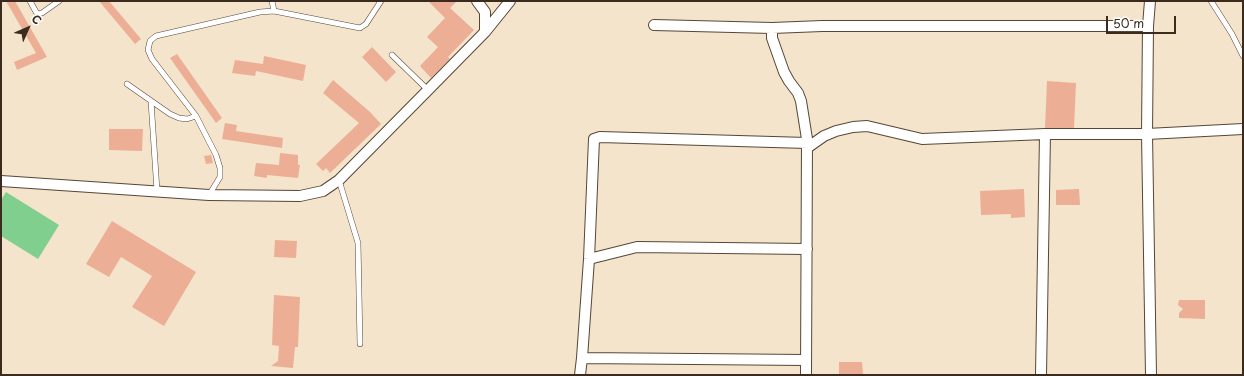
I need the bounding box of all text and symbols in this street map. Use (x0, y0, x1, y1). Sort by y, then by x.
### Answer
north arrow (8, 8, 48, 48)
scale bar (1108, 8, 1178, 34)
text: С (28, 10, 46, 28)
text: 50 m (1113, 14, 1144, 32)

